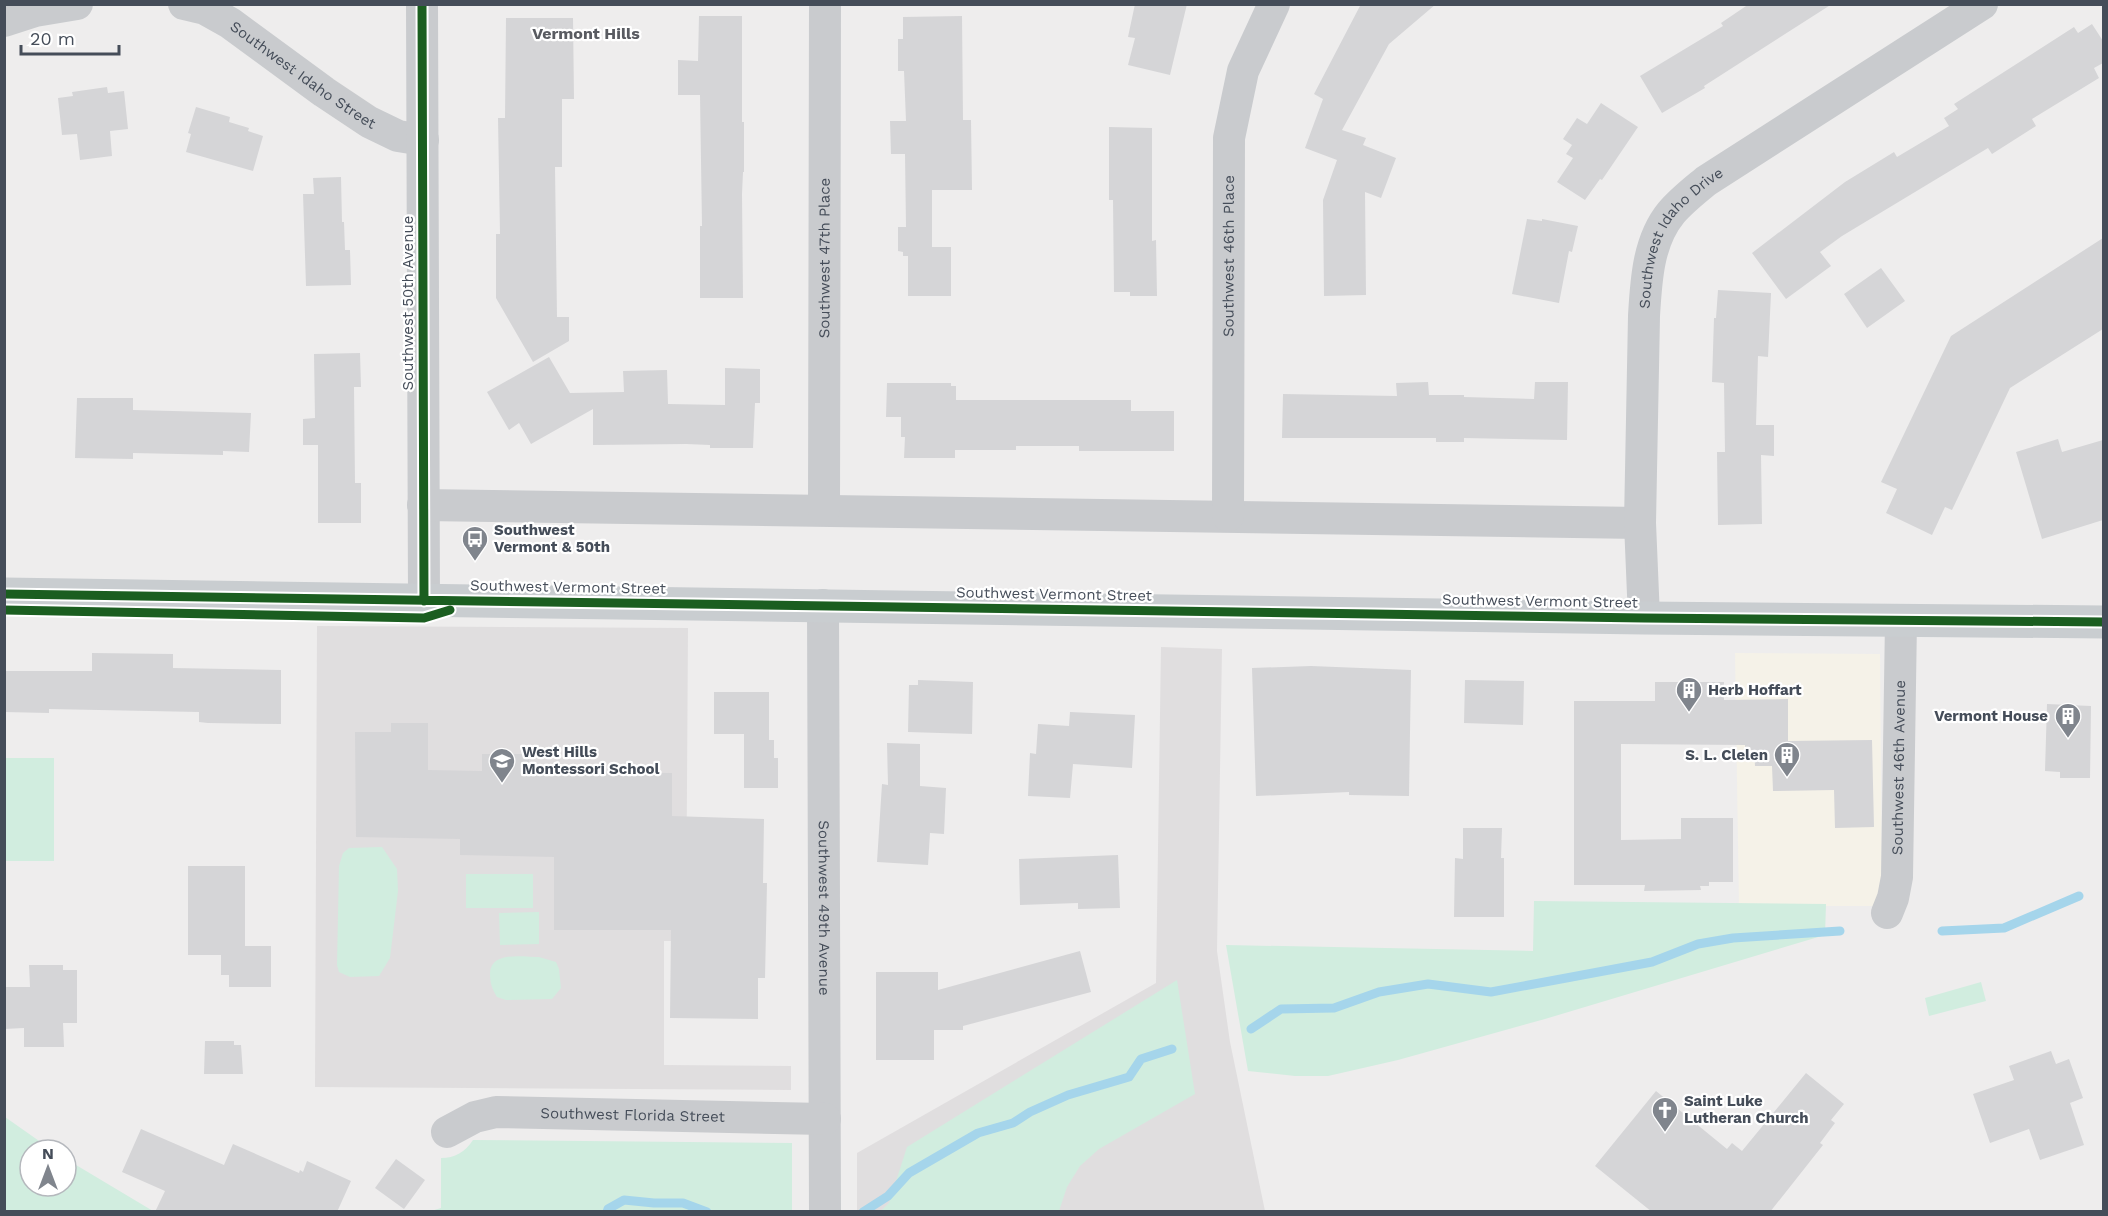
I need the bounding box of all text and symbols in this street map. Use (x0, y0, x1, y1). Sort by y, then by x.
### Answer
street label: Southwest Idaho Street (227, 17, 379, 133)
scale bar (21, 18, 118, 56)
district label: Vermont Hills (532, 24, 640, 43)
text: 20 m (30, 28, 75, 49)
street label: Southwest Idaho Drive (1635, 163, 1726, 309)
street label: Southwest 46th Place (1219, 175, 1238, 337)
street label: Southwest 47th Place (815, 178, 834, 338)
street label: Southwest 50th Avenue (399, 216, 417, 390)
place label: Southwest Vermont & 50th (494, 521, 610, 556)
bus stop icon: Southwest Vermont & 50th (460, 524, 490, 562)
street label: Southwest Vermont Street (470, 576, 667, 598)
street label: Southwest Vermont Street (956, 583, 1153, 605)
street label: Southwest Vermont Street (1442, 590, 1639, 612)
building icon: Herb Hoffart (1674, 675, 1704, 713)
street label: Southwest 46th Avenue (1888, 680, 1909, 855)
place label: Herb Hoffart (1708, 681, 1802, 699)
building icon: Vermont House (2053, 701, 2083, 739)
place label: Vermont House (1934, 707, 2048, 725)
building icon: S. L. Clelen (1772, 740, 1802, 778)
place label: West Hills Montessori School (522, 743, 660, 778)
school or university icon: West Hills Montessori School (487, 746, 517, 784)
place label: S. L. Clelen (1685, 746, 1768, 764)
street label: Southwest 49th Avenue (815, 820, 833, 996)
place label: Saint Luke Lutheran Church (1684, 1092, 1809, 1127)
church icon: Saint Luke Lutheran Church (1650, 1095, 1680, 1133)
street label: Southwest Florida Street (540, 1104, 726, 1126)
north arrow (18, 1138, 78, 1198)
text: N (42, 1144, 54, 1163)

